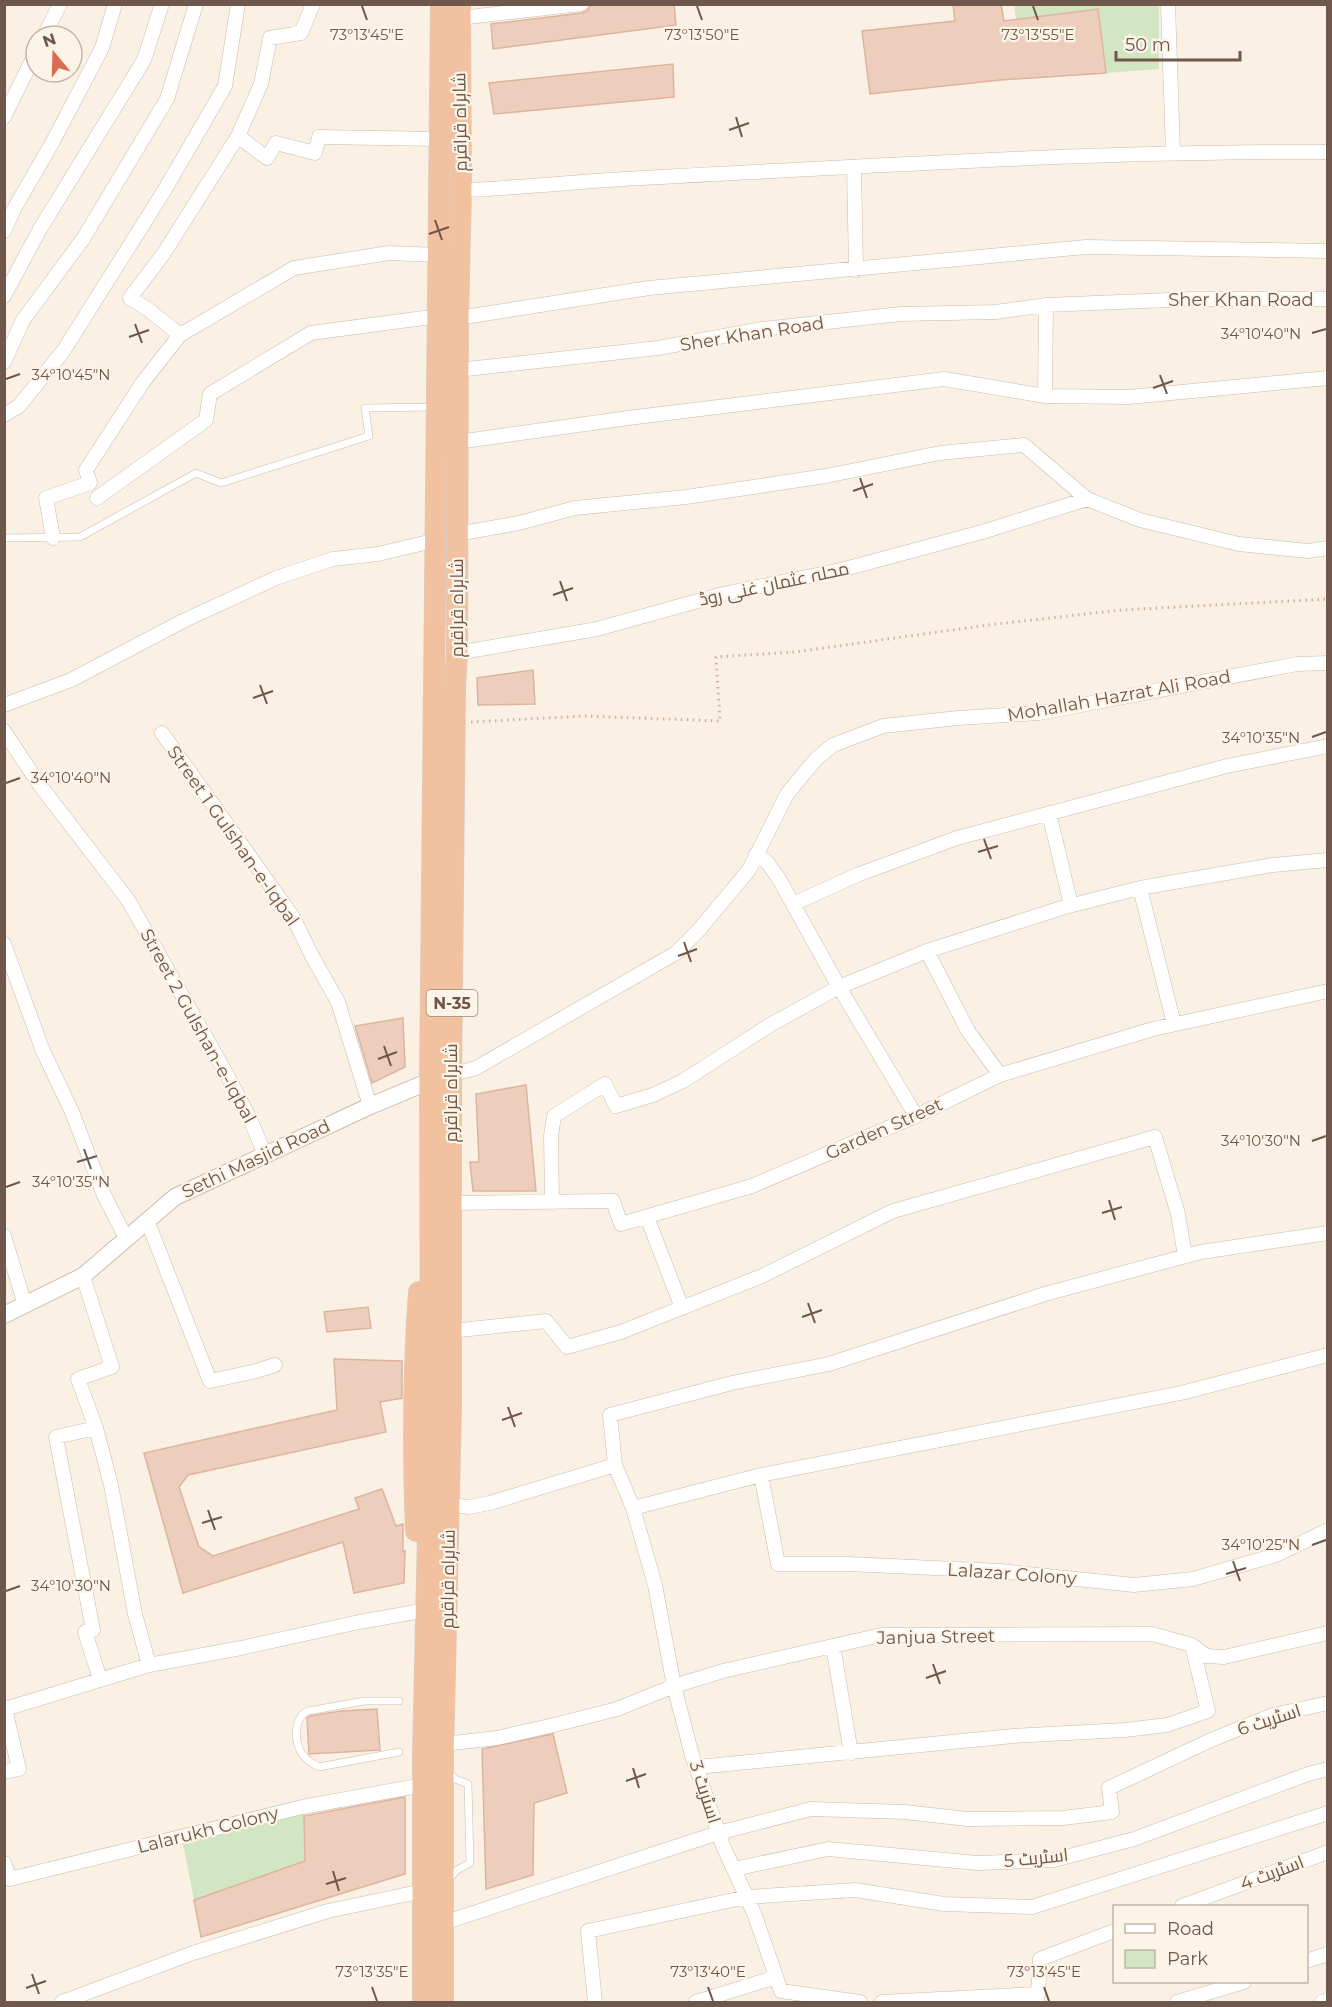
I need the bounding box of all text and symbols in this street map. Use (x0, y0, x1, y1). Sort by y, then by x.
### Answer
north arrow (24, 24, 84, 84)
scale bar (1116, 24, 1240, 62)
text: 73°13'45"E (330, 25, 404, 44)
text: 73°13'50"E (665, 25, 739, 44)
text: 73°13'55"E (1001, 25, 1075, 44)
text: N (40, 29, 58, 51)
text: 50 m (1125, 34, 1171, 56)
street label: شاہراہ قراقرم (448, 72, 473, 172)
street label: Sher Khan Road (1168, 289, 1314, 311)
street label: Sher Khan Road (678, 312, 826, 356)
text: 34°10'40"N (1221, 324, 1301, 343)
text: 34°10'45"N (32, 365, 110, 384)
street label: محلہ عثمان غنی روڈ (697, 557, 851, 611)
street label: شاہراہ قراقرم (446, 558, 469, 658)
street label: Mohallah Hazrat Ali Road (1006, 666, 1232, 726)
text: 34°10'35"N (1222, 728, 1300, 747)
street label: Street 1 Gulshan-e-Iqbal (162, 742, 304, 930)
text: 34°10'40"N (31, 768, 111, 787)
street label: Street 2 Gulshan-e-Iqbal (135, 925, 261, 1127)
road number: N-35 (426, 990, 478, 1016)
street label: شاہراہ قراقرم (440, 1043, 463, 1143)
street label: Garden Street (822, 1093, 946, 1165)
street label: Sethi Masjid Road (178, 1115, 334, 1203)
text: 34°10'30"N (1221, 1131, 1301, 1150)
text: 34°10'35"N (32, 1172, 110, 1191)
street label: شاہراہ قراقرم (436, 1529, 461, 1629)
text: 34°10'25"N (1222, 1535, 1300, 1554)
street label: Lalazar Colony (947, 1559, 1078, 1590)
text: 34°10'30"N (31, 1576, 111, 1595)
street label: Janjua Street (876, 1625, 995, 1649)
street label: اسٹریٹ 6 (1234, 1699, 1304, 1741)
street label: اسٹریٹ 3 (685, 1758, 725, 1826)
street label: Lalarukh Colony (135, 1802, 281, 1858)
street label: اسٹریٹ 5 (1003, 1844, 1069, 1872)
street label: اسٹریٹ 4 (1237, 1851, 1307, 1895)
legend (1113, 1905, 1308, 1983)
text: Road (1167, 1918, 1214, 1940)
text: Park (1167, 1948, 1208, 1970)
text: 73°13'35"E (335, 1962, 409, 1981)
text: 73°13'40"E (670, 1962, 746, 1981)
text: 73°13'45"E (1007, 1962, 1081, 1981)

